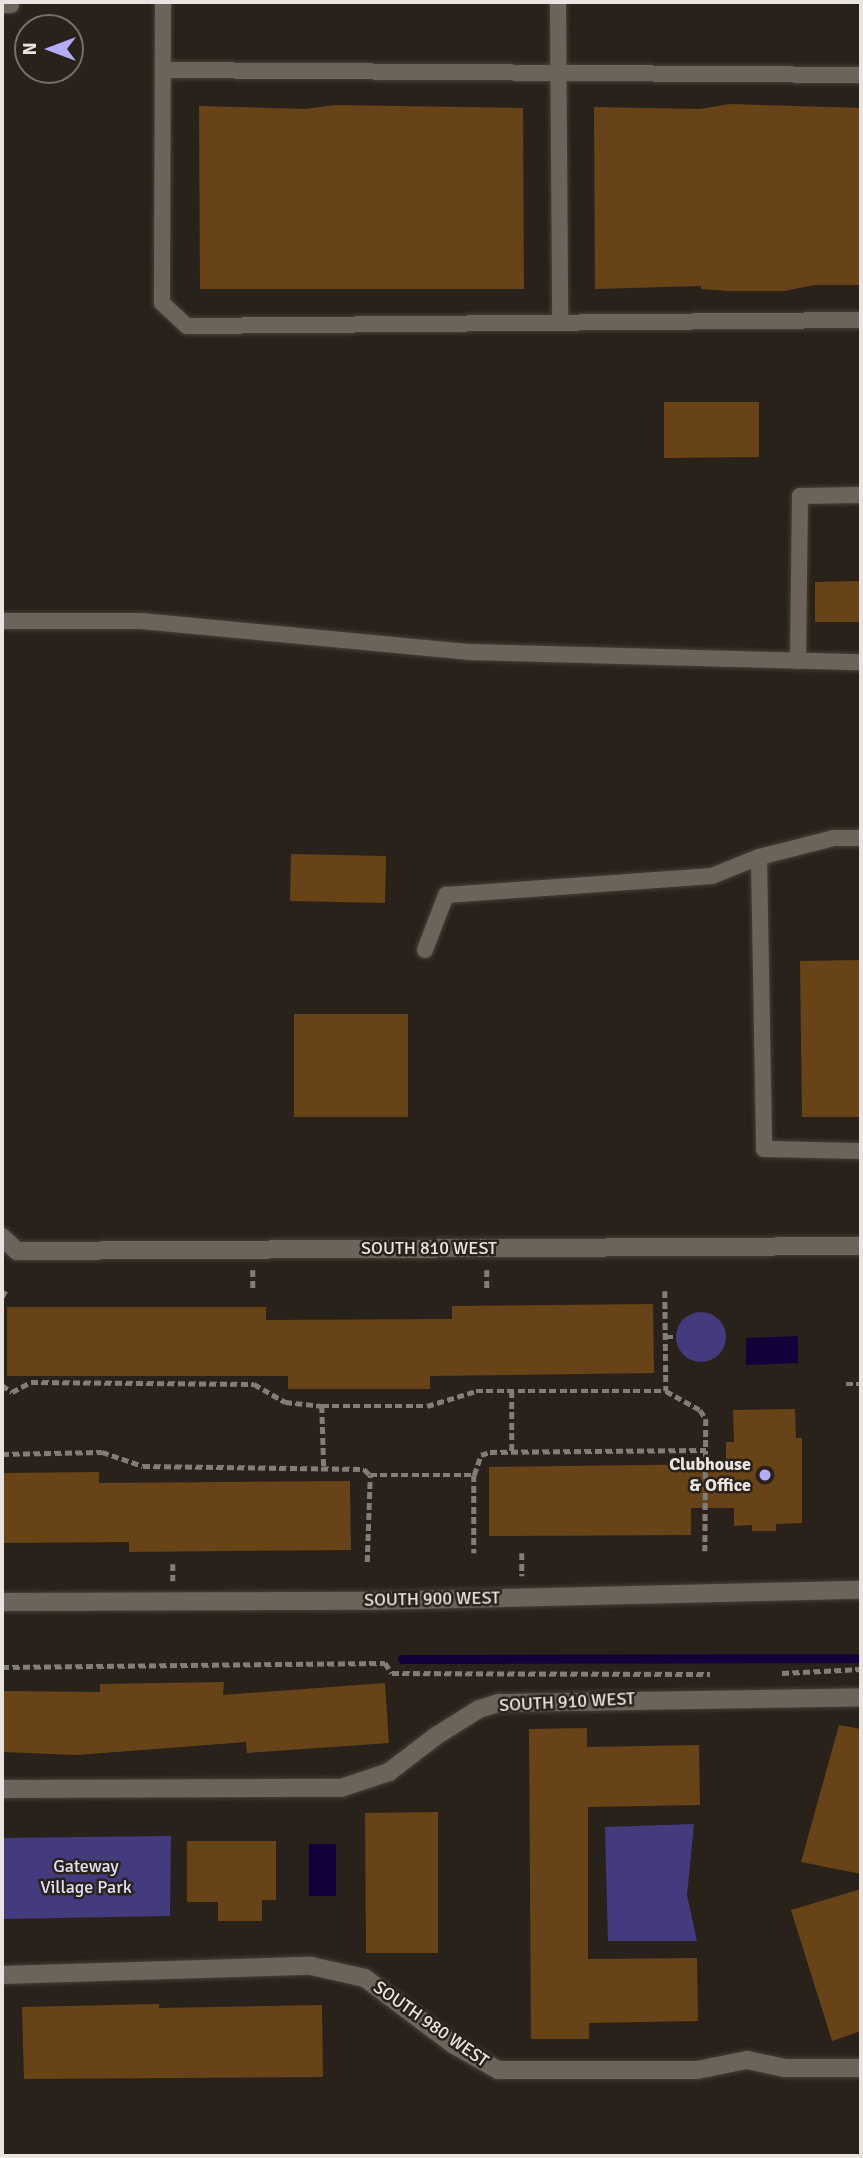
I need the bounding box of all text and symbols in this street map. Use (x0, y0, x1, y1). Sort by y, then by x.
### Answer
north arrow (14, 14, 84, 84)
text: N (18, 42, 42, 56)
street label: SOUTH 810 WEST (361, 1237, 497, 1259)
place label: Clubhouse & Office (669, 1454, 751, 1496)
marker: Clubhouse & Office (757, 1467, 773, 1483)
street label: SOUTH 900 WEST (364, 1587, 500, 1611)
street label: SOUTH 910 WEST (499, 1688, 635, 1716)
park label: Gateway Village Park (40, 1856, 132, 1898)
street label: SOUTH 980 WEST (369, 1976, 493, 2072)

